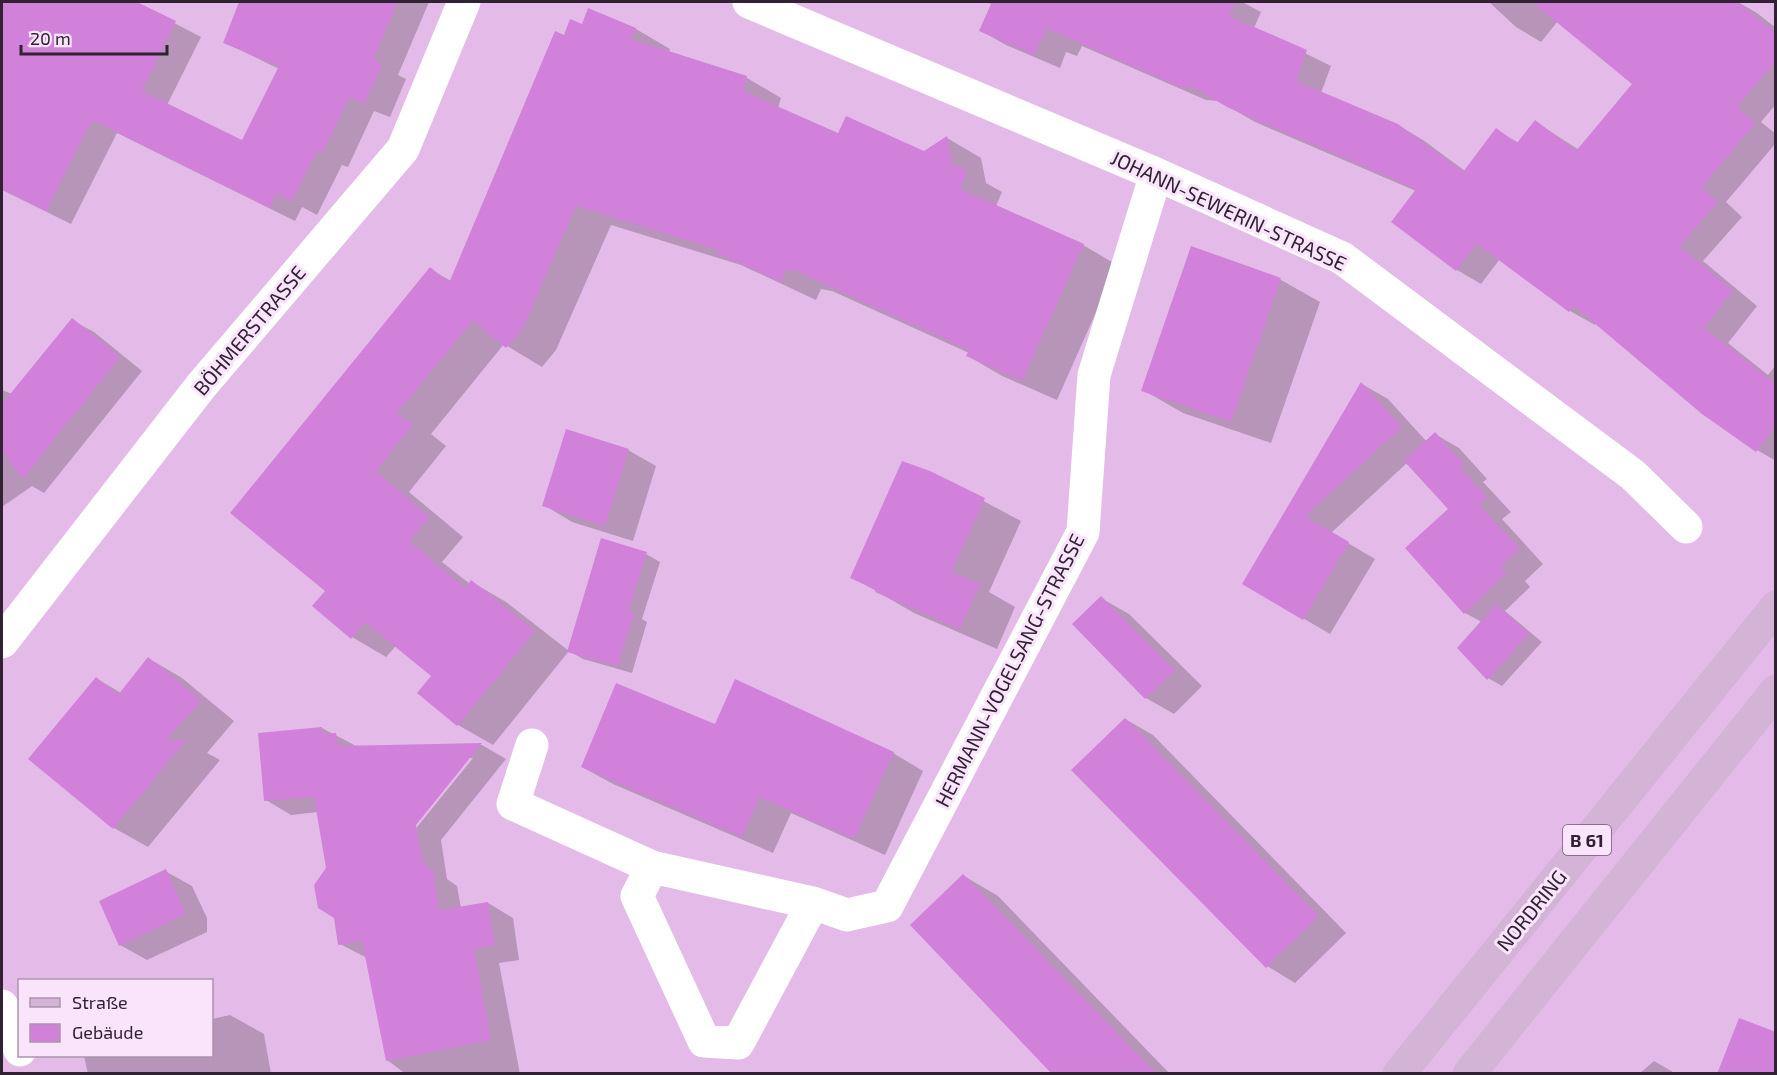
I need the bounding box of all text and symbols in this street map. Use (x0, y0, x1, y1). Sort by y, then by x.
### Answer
scale bar (21, 18, 166, 56)
text: 20 m (30, 27, 71, 49)
street label: JOHANN-SEWERIN-STRASSE (1107, 145, 1351, 275)
street label: BÖHMERSTRASSE (188, 260, 310, 400)
street label: HERMANN-VOGELSANG-STRASSE (929, 529, 1089, 811)
road number: B 61 (1563, 825, 1611, 855)
street label: NORDRING (1491, 865, 1571, 955)
legend (18, 979, 213, 1057)
text: Straße (72, 991, 128, 1013)
text: Gebäude (72, 1021, 143, 1043)

